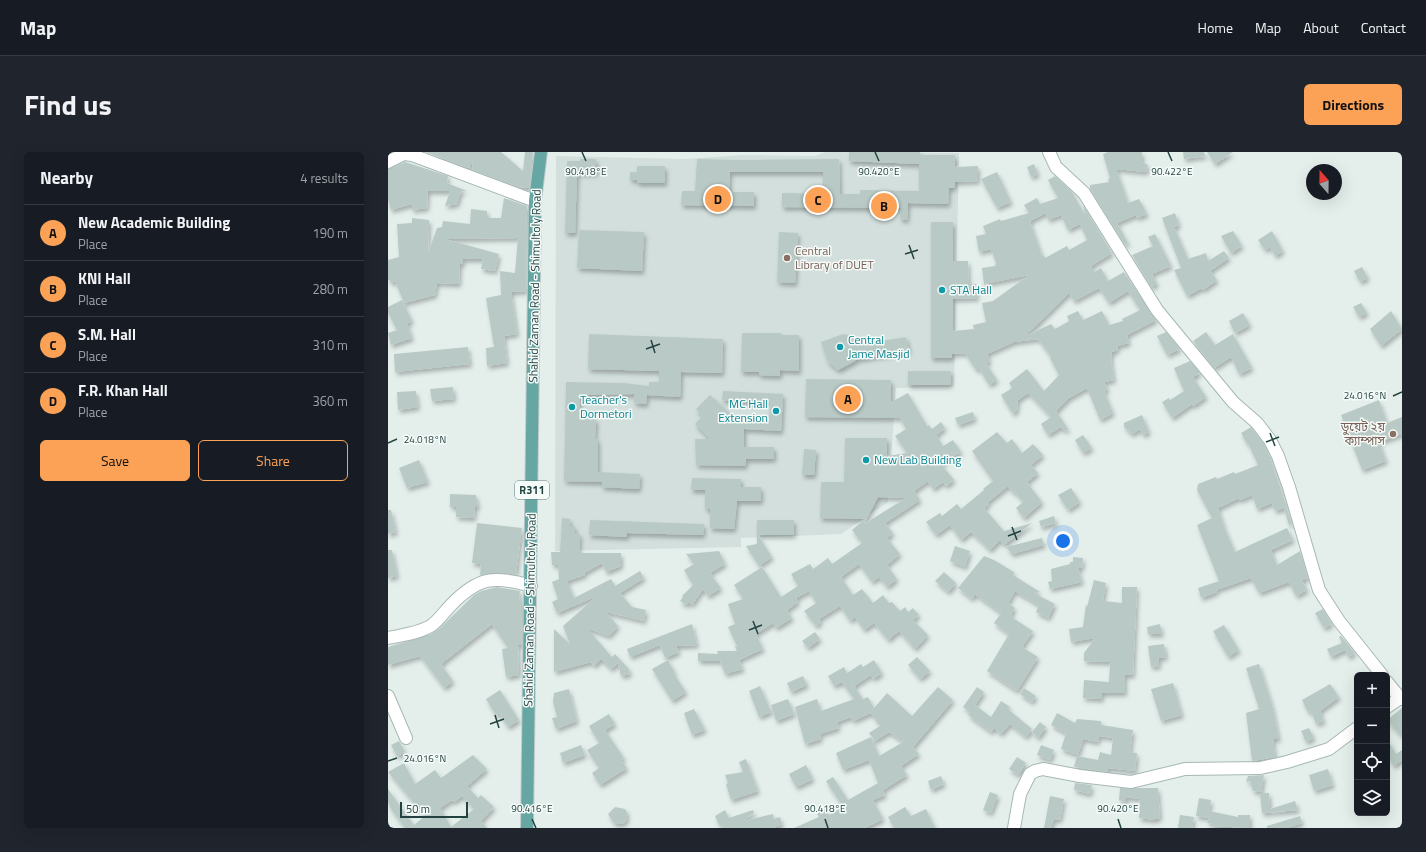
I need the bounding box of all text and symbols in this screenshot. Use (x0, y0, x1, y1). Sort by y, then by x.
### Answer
text: Map (20, 13, 56, 42)
text: Home (1198, 17, 1233, 38)
text: Map (1255, 17, 1281, 38)
text: About (1303, 17, 1339, 38)
text: Contact (1361, 17, 1406, 38)
text: Find us (24, 83, 112, 126)
button: Directions (1304, 84, 1402, 125)
text: 90.418°E (565, 164, 607, 179)
text: 90.420°E (858, 164, 900, 179)
text: 90.422°E (1151, 164, 1193, 179)
north arrow (1306, 164, 1342, 200)
text: Nearby (40, 165, 93, 191)
text: 4 results (300, 168, 348, 188)
pin: D (705, 184, 731, 214)
pin: C (805, 185, 831, 215)
street label: Shahid Zaman Road - Shimultoly Road (523, 189, 546, 383)
pin: B (871, 191, 897, 221)
text: New Academic Building (78, 211, 230, 234)
text: A (49, 223, 57, 243)
text: 190 m (312, 223, 348, 243)
text: Place (78, 234, 107, 254)
place label: Central Library of DUET (795, 241, 874, 274)
marker: Central Library of DUET (782, 253, 792, 263)
text: KNI Hall (78, 267, 131, 290)
text: B (49, 279, 57, 299)
text: 280 m (312, 279, 348, 299)
place label: STA Hall (950, 280, 992, 299)
marker: STA Hall (937, 285, 947, 295)
text: Place (78, 290, 107, 310)
text: S.M. Hall (78, 323, 136, 346)
place label: Central Jame Masjid (848, 330, 910, 363)
text: C (49, 335, 57, 355)
text: 310 m (312, 335, 348, 355)
marker: Central Jame Masjid (835, 342, 845, 352)
text: Place (78, 346, 107, 366)
text: F.R. Khan Hall (78, 379, 168, 402)
pin: A (835, 384, 861, 414)
text: 24.016°N (1344, 388, 1386, 403)
place label: Teacher's Dormetori (580, 390, 632, 423)
text: D (49, 391, 57, 411)
text: 360 m (312, 391, 348, 411)
place label: MC Hall Extension (718, 394, 768, 427)
text: Place (78, 402, 107, 422)
marker: Teacher's Dormetori (567, 402, 577, 412)
marker: MC Hall Extension (771, 406, 781, 416)
place label: ডুয়েট ২য় ক্যাম্পাস (1340, 417, 1386, 450)
marker: ডুয়েট ২য় ক্যাম্পাস (1388, 429, 1398, 439)
text: 24.018°N (404, 432, 446, 447)
button: Save (40, 440, 190, 481)
button: Share (198, 440, 348, 481)
place label: New Lab Building (874, 450, 961, 469)
marker: New Lab Building (861, 455, 871, 465)
road number: R311 (515, 481, 549, 499)
street label: Shahid Zaman Road - Shimultoly Road (518, 513, 541, 707)
your location (1053, 531, 1073, 551)
map controls (1354, 672, 1390, 816)
button: + (1354, 672, 1390, 708)
button: − (1354, 708, 1390, 744)
button: locate (1354, 744, 1390, 780)
text: 24.016°N (404, 751, 446, 766)
button: layers (1354, 780, 1390, 816)
scale bar (400, 800, 468, 819)
text: 50 m (406, 801, 430, 817)
text: 90.416°E (511, 801, 553, 816)
text: 90.418°E (804, 801, 846, 816)
text: 90.420°E (1097, 801, 1139, 816)

